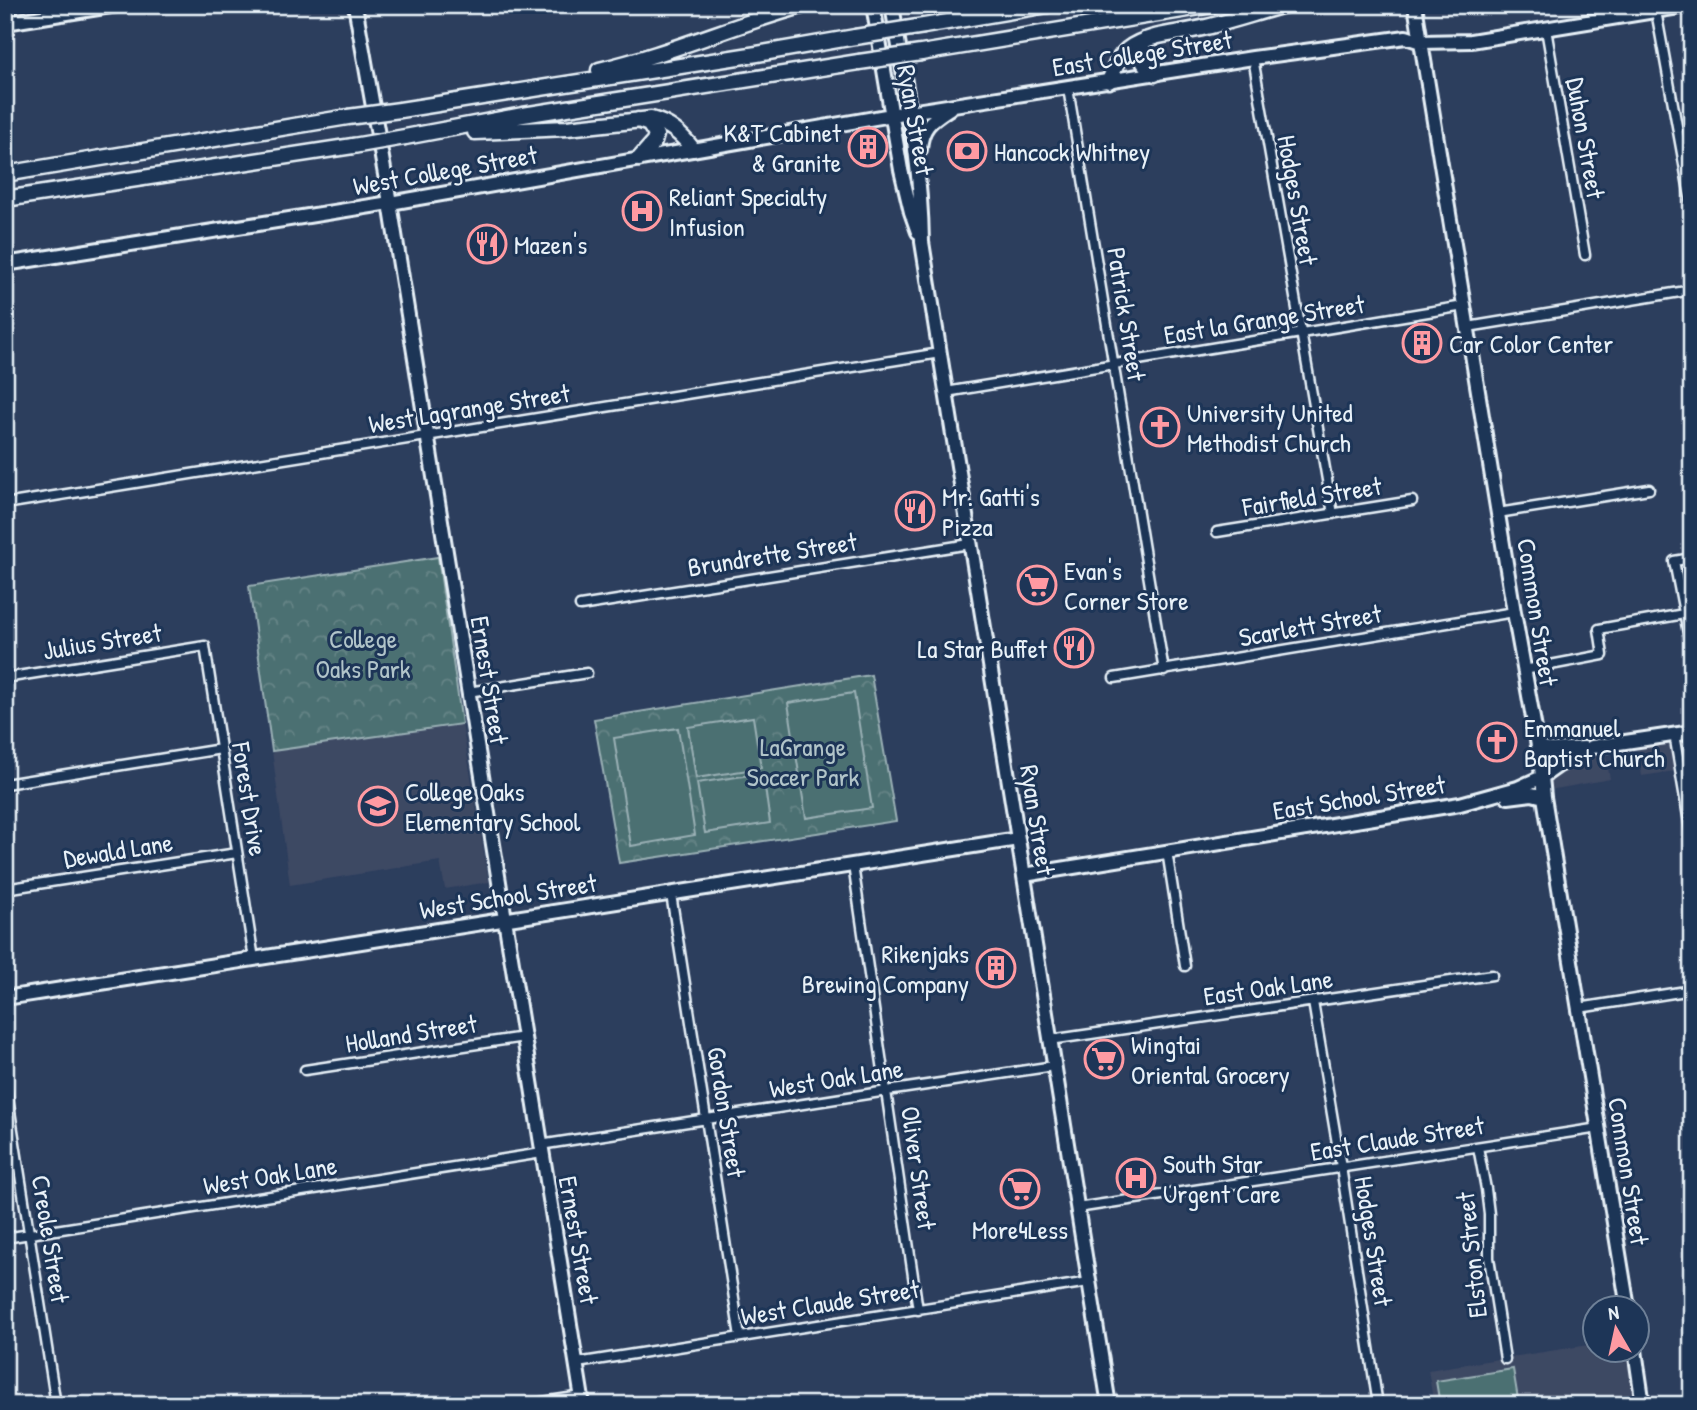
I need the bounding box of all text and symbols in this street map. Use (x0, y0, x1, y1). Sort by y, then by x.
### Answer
street label: East College Street (1050, 21, 1235, 84)
street label: Ryan Street (889, 62, 943, 179)
street label: Duhon Street (1558, 75, 1614, 202)
place label: K&T Cabinet & Granite (723, 115, 842, 180)
building icon: K&T Cabinet & Granite (847, 126, 889, 168)
bank icon: Hancock Whitney (946, 130, 988, 172)
street label: Hodges Street (1269, 132, 1327, 269)
place label: Hancock Whitney (994, 134, 1150, 169)
street label: West College Street (350, 136, 541, 203)
place label: Reliant Specialty Infusion (669, 179, 827, 244)
hospital icon: Reliant Specialty Infusion (621, 190, 663, 232)
restaurant icon: Mazen's (466, 223, 508, 265)
place label: Mazen's (514, 227, 587, 262)
street label: Patrick Street (1099, 245, 1155, 384)
street label: East la Grange Street (1161, 286, 1368, 352)
building icon: Car Color Center (1401, 322, 1443, 364)
place label: Car Color Center (1449, 326, 1613, 361)
street label: West Lagrange Street (366, 375, 573, 441)
place label: University United Methodist Church (1187, 395, 1353, 460)
church icon: University United Methodist Church (1139, 406, 1181, 448)
street label: Fairfield Street (1239, 468, 1385, 524)
place label: Mr. Gatti's Pizza (942, 479, 1040, 544)
restaurant icon: Mr. Gatti's Pizza (894, 490, 936, 532)
street label: Brundrette Street (685, 523, 860, 585)
street label: Common Street (1509, 536, 1567, 689)
place label: Evan's Corner Store (1064, 553, 1189, 618)
supermarket icon: Evan's Corner Store (1016, 564, 1058, 606)
street label: Scarlett Street (1236, 595, 1385, 655)
street label: Julius Street (40, 614, 165, 668)
street label: Ernest Street (463, 614, 518, 748)
park label: College Oaks Park (316, 621, 411, 686)
restaurant icon: La Star Buffet (1053, 627, 1095, 669)
place label: La Star Buffet (918, 631, 1048, 666)
place label: Emmanuel Baptist Church (1524, 710, 1665, 775)
church icon: Emmanuel Baptist Church (1476, 721, 1518, 763)
park label: LaGrange Soccer Park (747, 729, 859, 794)
street label: Forest Drive (224, 739, 276, 858)
street label: Ryan Street (1012, 762, 1064, 879)
street label: East School Street (1270, 766, 1449, 828)
place label: College Oaks Elementary School (405, 774, 581, 839)
school or university icon: College Oaks Elementary School (357, 785, 399, 827)
street label: Dewald Lane (61, 824, 175, 876)
street label: West School Street (417, 865, 600, 927)
place label: Rikenjaks Brewing Company (802, 936, 969, 1001)
building icon: Rikenjaks Brewing Company (975, 947, 1017, 989)
street label: East Oak Lane (1201, 961, 1335, 1013)
street label: Holland Street (343, 1005, 480, 1061)
place label: Wingtai Oriental Grocery (1131, 1027, 1290, 1092)
supermarket icon: Wingtai Oriental Grocery (1083, 1038, 1125, 1080)
street label: Gordon Street (699, 1044, 755, 1181)
street label: West Oak Lane (767, 1050, 905, 1106)
street label: Common Street (1600, 1095, 1658, 1248)
street label: Oliver Street (893, 1104, 945, 1233)
street label: East Claude Street (1308, 1107, 1487, 1169)
place label: South Star Urgent Care (1163, 1146, 1281, 1211)
street label: West Oak Lane (201, 1147, 339, 1203)
hospital icon: South Star Urgent Care (1115, 1157, 1157, 1199)
supermarket icon: More4Less (999, 1168, 1041, 1210)
street label: Creole Street (24, 1173, 79, 1306)
street label: Ernest Street (551, 1173, 608, 1308)
street label: Hodges Street (1346, 1173, 1402, 1310)
street label: Elston Street (1447, 1189, 1495, 1320)
place label: More4Less (972, 1212, 1068, 1247)
street label: West Claude Street (738, 1270, 923, 1333)
north arrow (1582, 1294, 1652, 1364)
text: N (1606, 1299, 1620, 1326)

